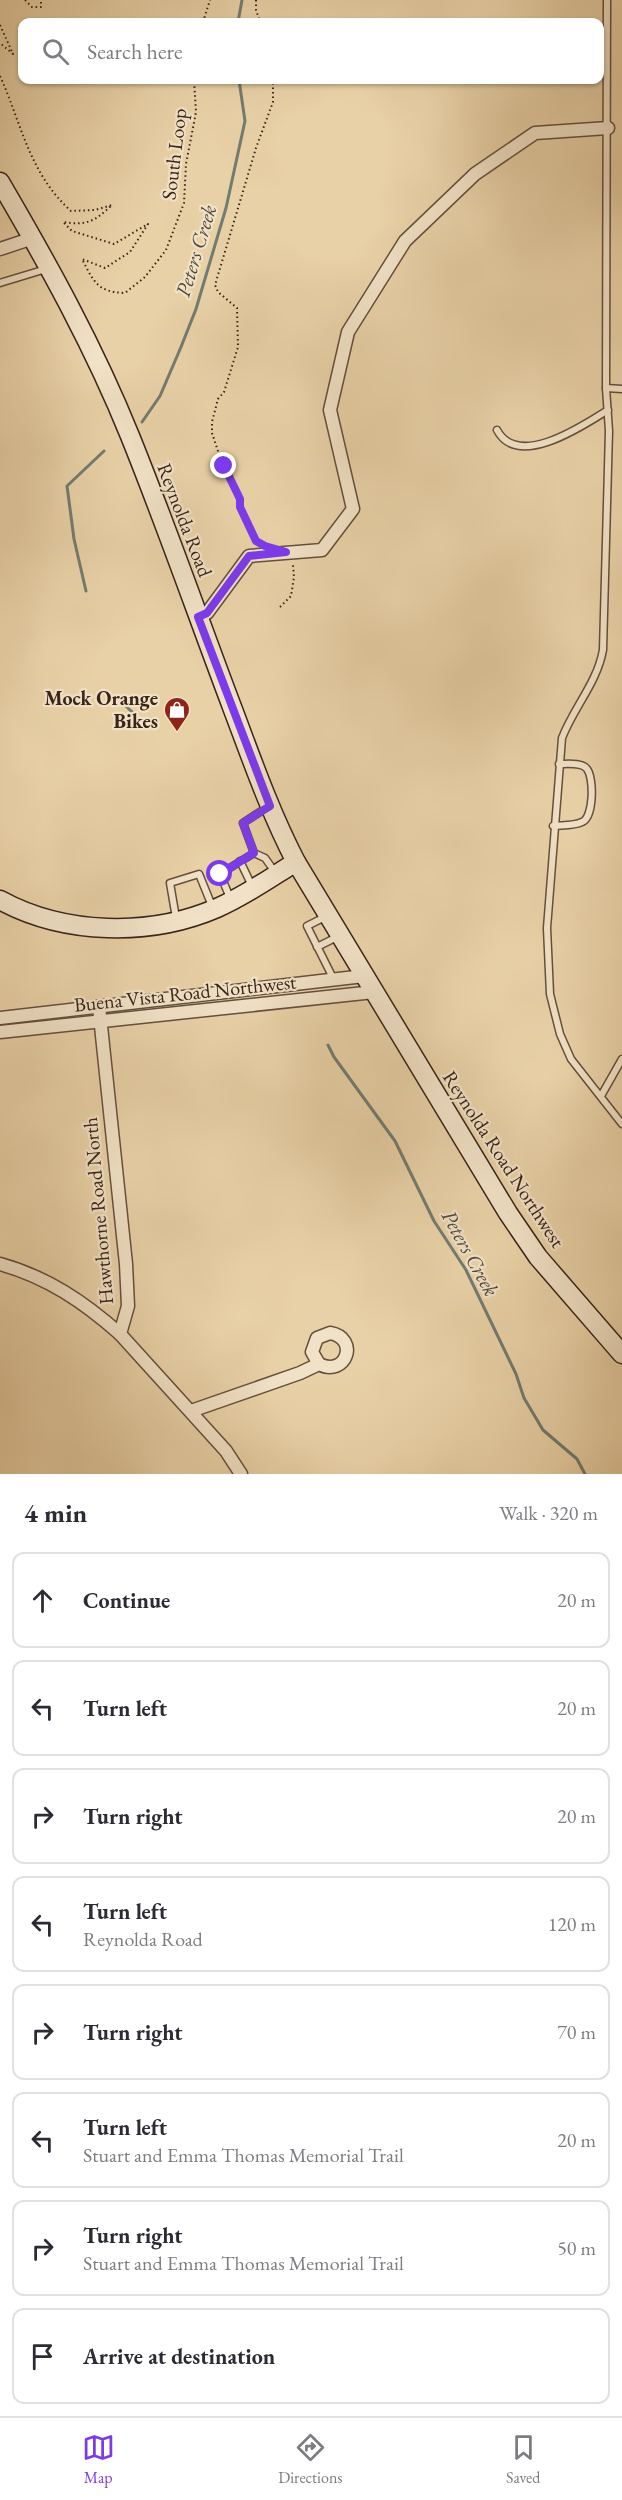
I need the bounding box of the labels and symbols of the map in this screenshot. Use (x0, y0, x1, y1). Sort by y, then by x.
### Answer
street label: South Loop (155, 107, 193, 201)
water label: Peters Creek (169, 201, 222, 300)
route end (210, 452, 236, 478)
street label: Reynolda Road (151, 459, 219, 581)
place label: Mock Orange Bikes (45, 685, 158, 734)
shop icon: Mock Orange Bikes (162, 695, 192, 733)
route start (206, 860, 232, 886)
street label: Buena Vista Road Northwest (73, 968, 298, 1018)
street label: Reynolda Road Northwest (437, 1066, 571, 1253)
street label: Hawthorne Road North (77, 1116, 119, 1306)
water label: Peters Creek (436, 1205, 505, 1301)

